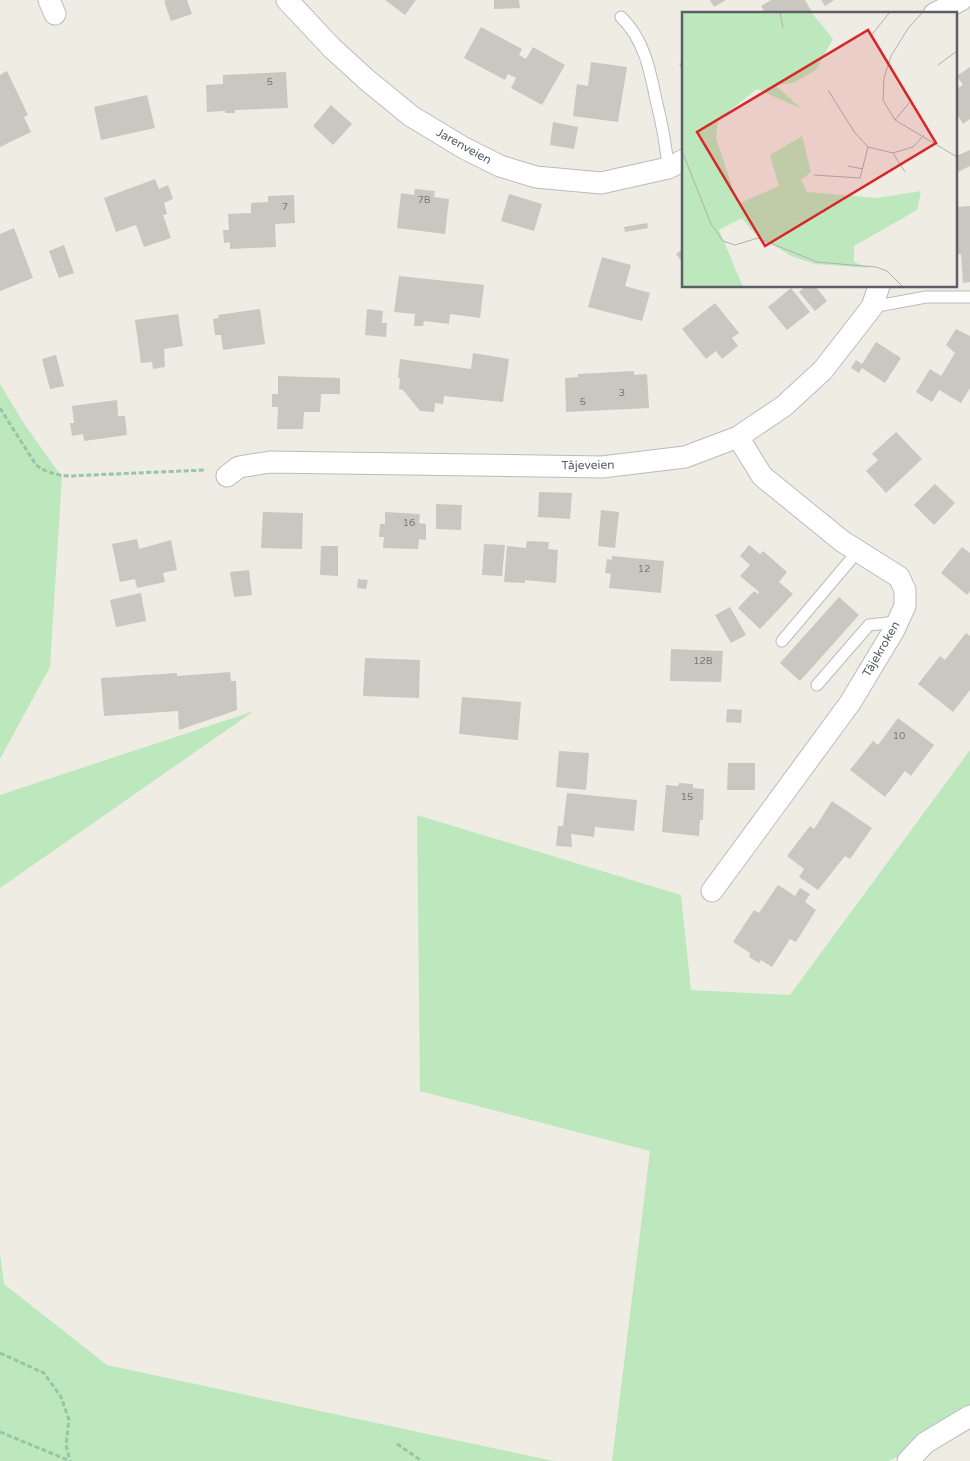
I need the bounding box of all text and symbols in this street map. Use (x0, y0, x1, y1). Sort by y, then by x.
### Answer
inset map (682, 12, 958, 288)
house number: 5 (267, 76, 273, 88)
street label: Jarenveien (434, 125, 494, 167)
house number: 7B (417, 194, 431, 206)
house number: 7 (282, 201, 288, 213)
house number: 3 (619, 387, 625, 399)
house number: 5 (580, 396, 586, 408)
street label: Tåjeveien (561, 458, 615, 472)
house number: 16 (403, 517, 415, 529)
house number: 12 (638, 563, 650, 575)
street label: Tåjekroken (860, 619, 902, 679)
house number: 12B (693, 655, 713, 667)
house number: 10 (893, 730, 905, 742)
house number: 15 (681, 791, 693, 803)

